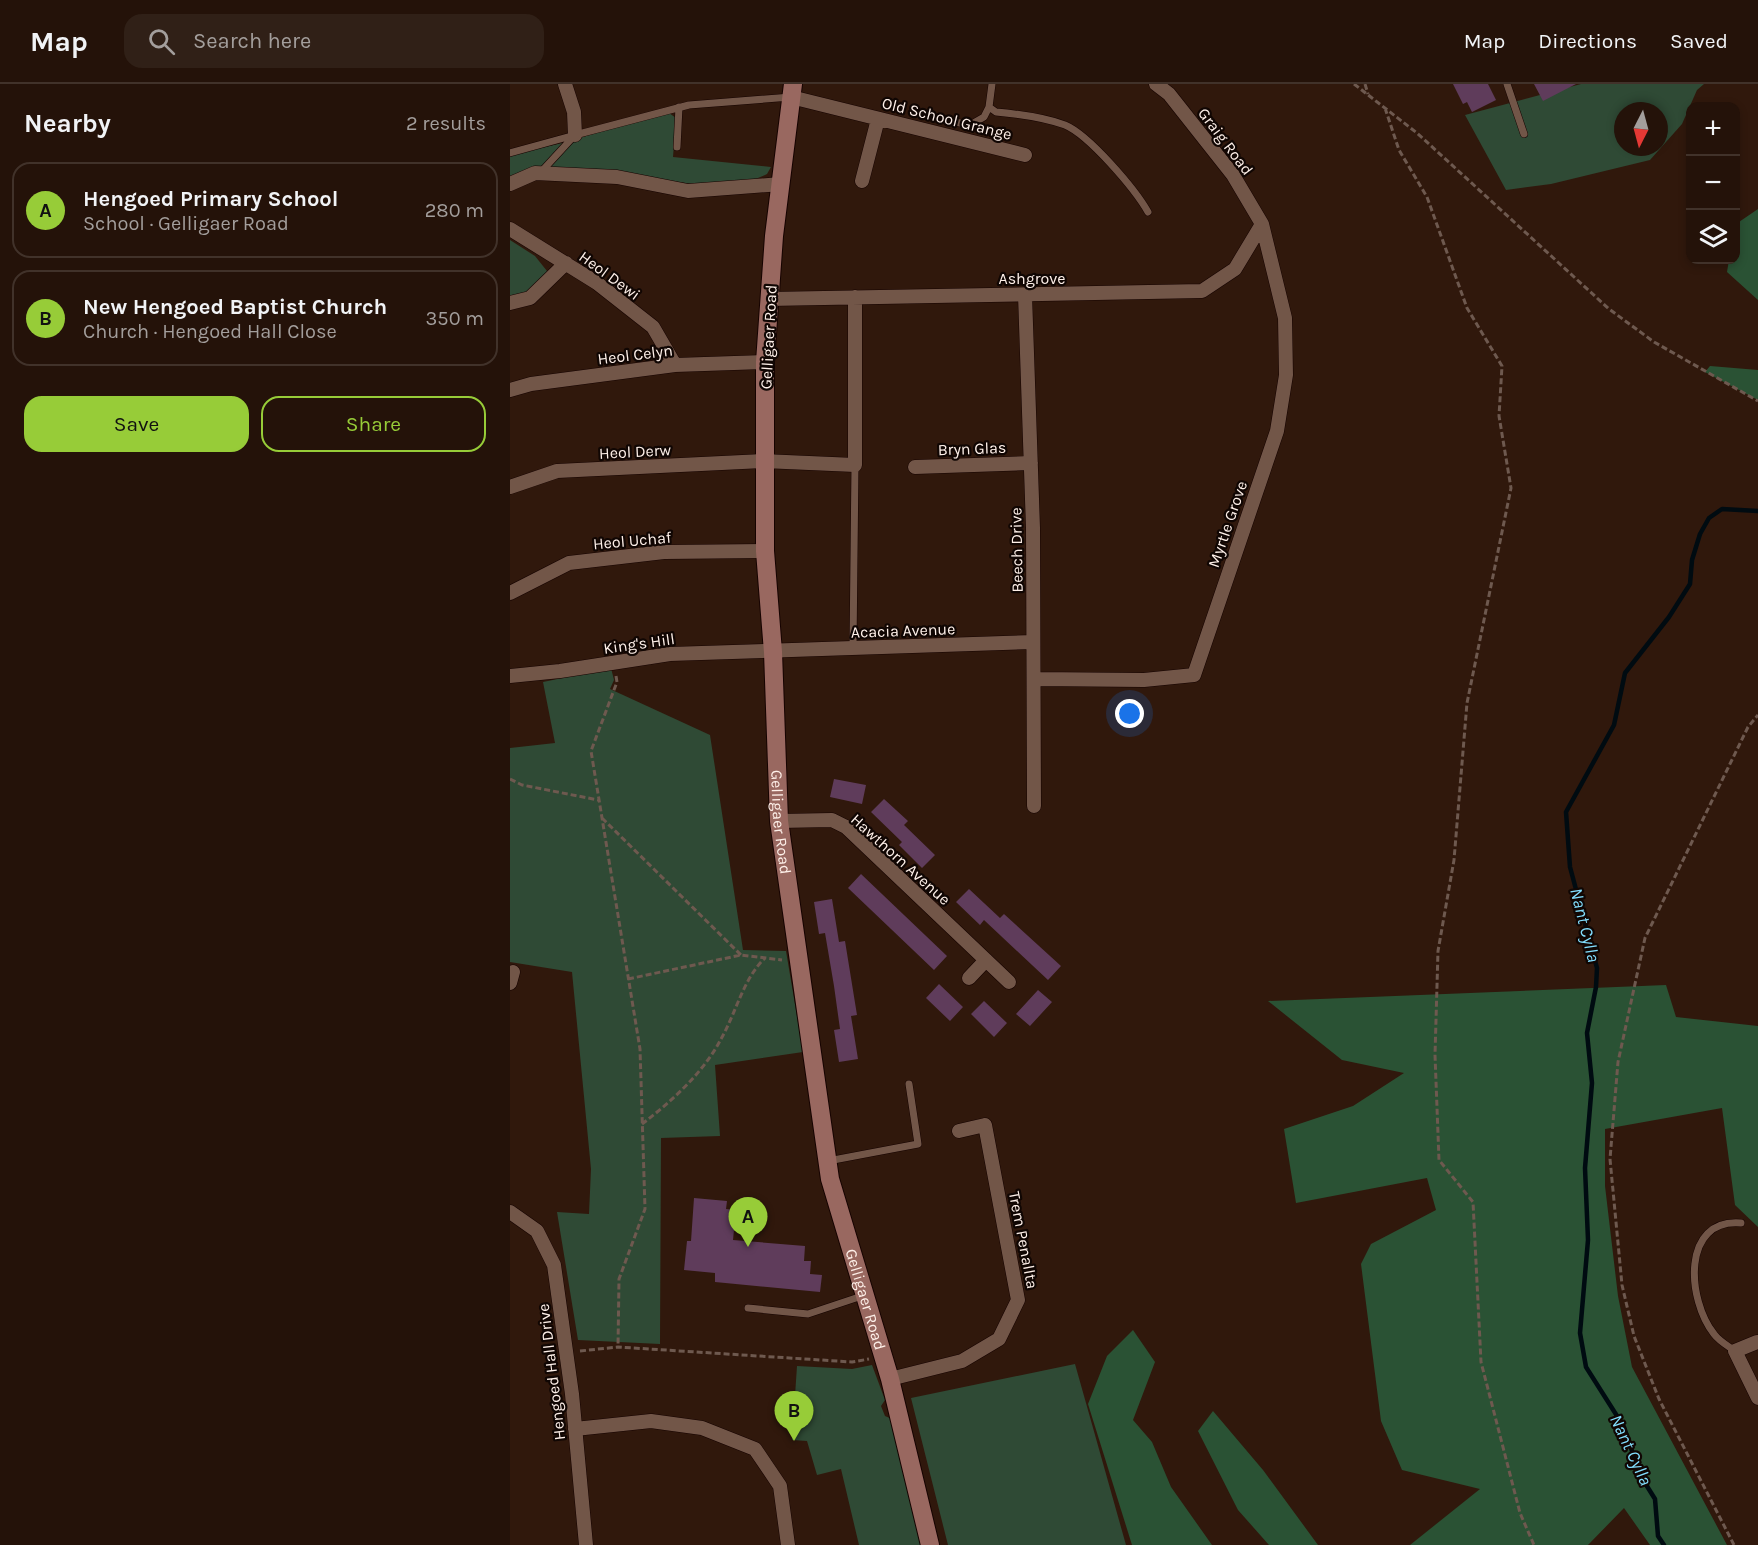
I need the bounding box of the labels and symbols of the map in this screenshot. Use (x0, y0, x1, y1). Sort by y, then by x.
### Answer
street label: Old School Grange (880, 93, 1014, 144)
north arrow (1614, 102, 1668, 156)
street label: Graig Road (1194, 104, 1257, 179)
street label: Heol Dewi (575, 247, 644, 304)
street label: Ashgrove (998, 269, 1066, 288)
street label: Gelligaer Road (756, 284, 781, 390)
street label: Heol Celyn (596, 340, 674, 369)
street label: Bryn Glas (937, 438, 1007, 459)
street label: Heol Derw (599, 440, 672, 463)
street label: Myrtle Grove (1204, 478, 1251, 570)
street label: Beech Drive (1006, 507, 1027, 593)
street label: Heol Uchaf (592, 528, 673, 553)
street label: Acacia Avenue (850, 619, 956, 642)
street label: King's Hill (602, 629, 676, 658)
your location (1115, 699, 1144, 728)
street label: Gelligaer Road (767, 769, 795, 875)
street label: Hawthorn Avenue (847, 810, 954, 909)
water label: Nant Cylla (1565, 886, 1605, 964)
street label: Trem Penallta (1005, 1190, 1042, 1290)
pin: A (728, 1198, 768, 1247)
street label: Gelligaer Road (841, 1246, 890, 1352)
street label: Hengoed Hall Drive (534, 1303, 569, 1441)
pin: B (774, 1392, 814, 1441)
water label: Nant Cylla (1605, 1411, 1657, 1489)

